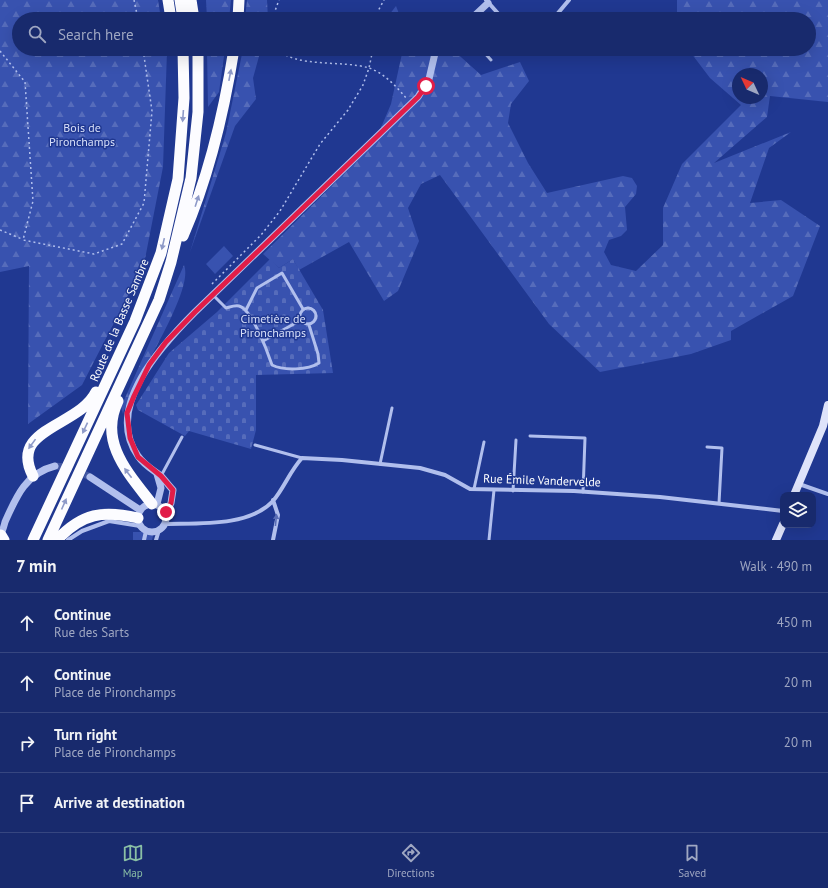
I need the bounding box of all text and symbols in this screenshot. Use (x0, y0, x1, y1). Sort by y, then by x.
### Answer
search box (12, 12, 816, 56)
icon: search (26, 23, 48, 45)
text: Search here (58, 25, 134, 44)
north arrow (732, 68, 768, 104)
one-way arrow (227, 69, 233, 81)
route start (417, 77, 435, 95)
one-way arrow (179, 110, 186, 122)
park label: Bois de Pironchamps (49, 120, 115, 149)
one-way arrow (194, 194, 200, 206)
one-way arrow (159, 238, 165, 250)
street label: Route de la Basse Sambre (86, 256, 152, 384)
park label: Cimetière de Pironchamps (240, 311, 306, 340)
one-way arrow (82, 422, 88, 434)
one-way arrow (28, 439, 36, 449)
one-way arrow (124, 468, 132, 478)
street label: Rue Émile Vandervelde (483, 470, 601, 490)
map controls (780, 492, 816, 528)
button: layers (780, 492, 816, 528)
one-way arrow (61, 499, 67, 510)
route end (157, 503, 175, 521)
one-way arrow (273, 514, 280, 526)
text: 7 min (16, 555, 57, 577)
text: Walk · 490 m (740, 558, 812, 575)
text: Continue (54, 605, 111, 624)
icon: ahead (16, 612, 38, 634)
text: 450 m (777, 614, 812, 631)
text: Rue des Sarts (54, 624, 129, 641)
text: Continue (54, 665, 111, 684)
icon: ahead (16, 672, 38, 694)
text: 20 m (784, 674, 812, 691)
text: Place de Pironchamps (54, 684, 176, 701)
text: Turn right (54, 725, 117, 744)
icon: right (16, 732, 38, 754)
text: 20 m (784, 734, 812, 751)
text: Place de Pironchamps (54, 744, 176, 761)
icon: arrive (16, 792, 38, 814)
text: Arrive at destination (54, 793, 185, 812)
tab: Map (122, 842, 144, 880)
tab: Directions (387, 842, 435, 880)
tab: Saved (678, 842, 706, 880)

